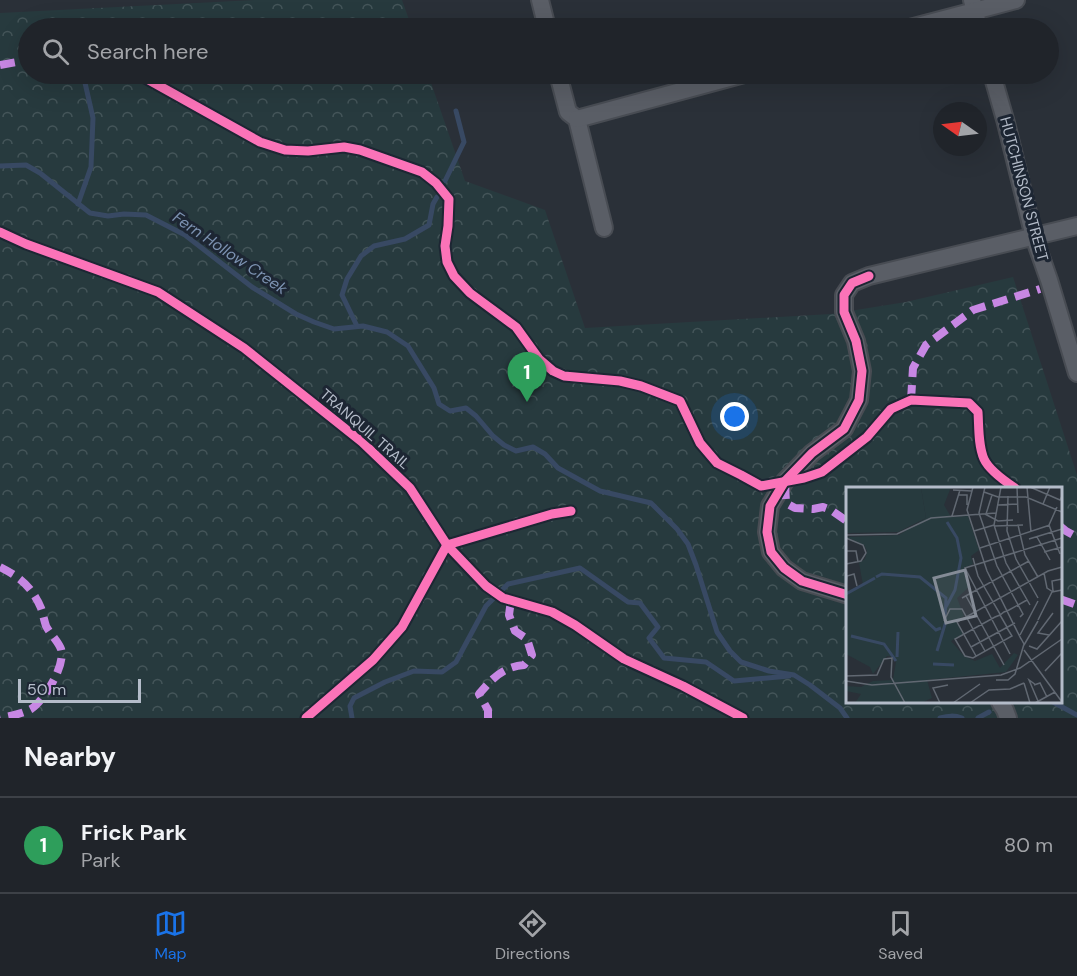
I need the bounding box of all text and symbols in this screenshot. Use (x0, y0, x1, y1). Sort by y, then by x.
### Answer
search box (18, 18, 1059, 84)
icon: search (39, 35, 72, 68)
text: Search here (87, 37, 208, 66)
north arrow (933, 102, 987, 156)
street label: HUTCHINSON STREET (995, 115, 1053, 263)
water label: Fern Hollow Creek (169, 207, 292, 300)
pin: 1 (508, 352, 546, 402)
street label: TRANQUIL TRAIL (316, 384, 414, 474)
your location (720, 402, 749, 431)
inset map (846, 487, 1062, 703)
scale bar (18, 676, 141, 704)
text: 50 m (27, 679, 66, 700)
text: Nearby (24, 740, 116, 774)
text: Frick Park (81, 818, 187, 847)
text: 1 (40, 832, 47, 858)
text: 80 m (1004, 832, 1053, 858)
text: Park (81, 847, 121, 873)
tab: Map (154, 907, 187, 964)
tab: Directions (495, 907, 570, 964)
tab: Saved (878, 907, 923, 964)

